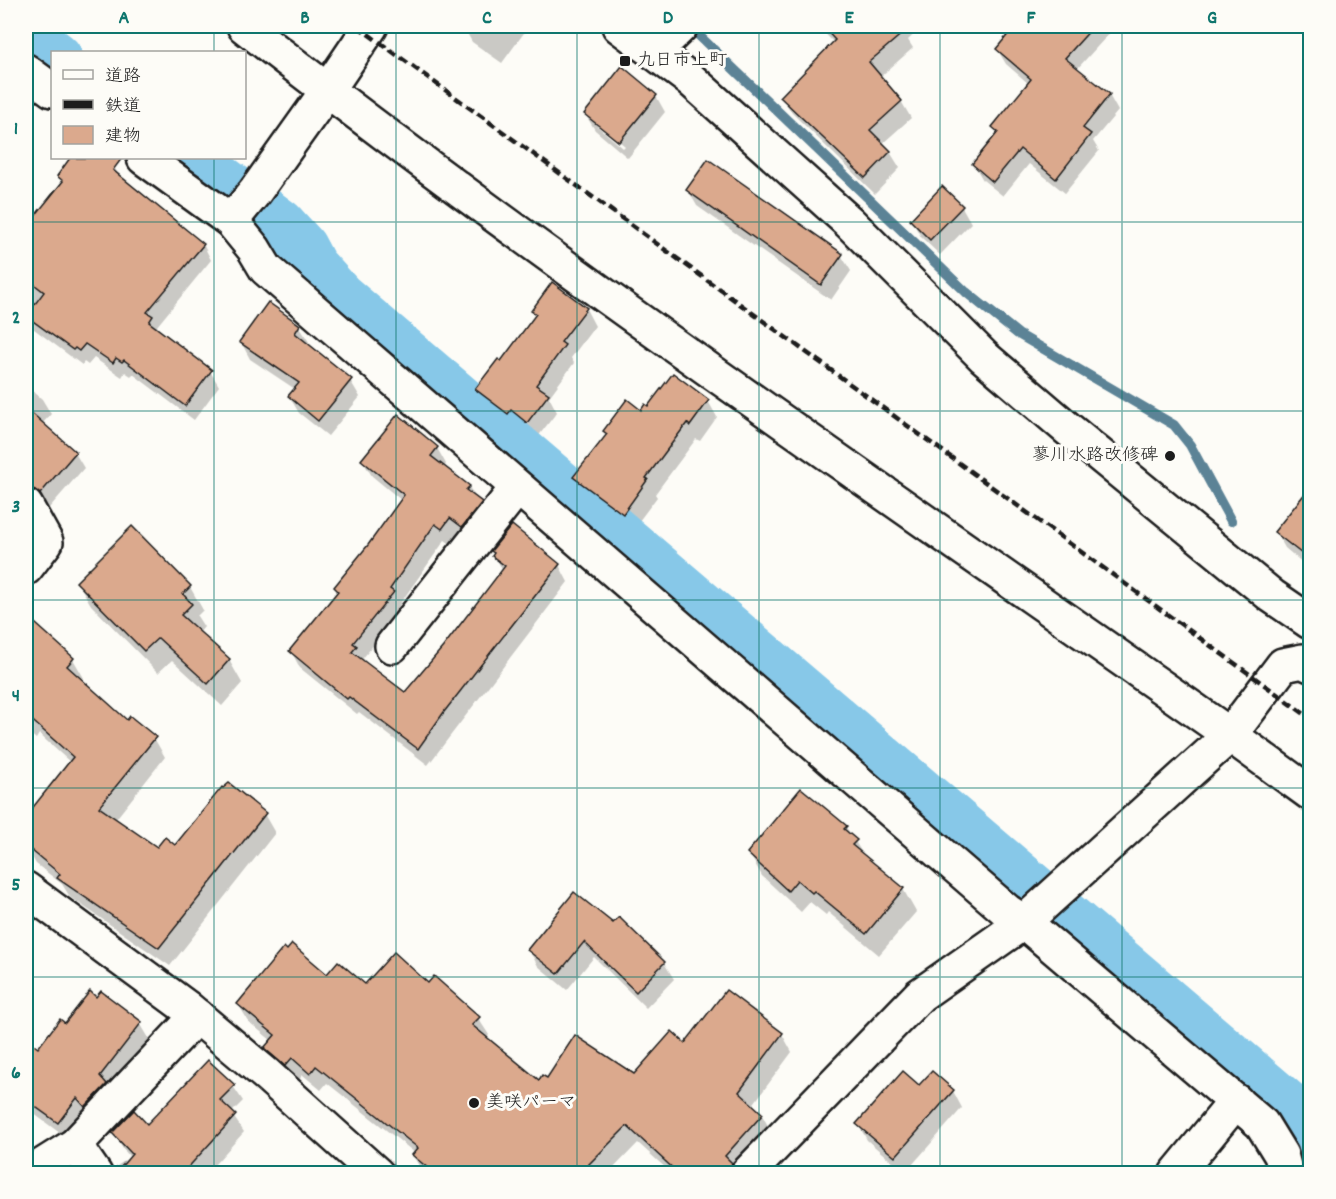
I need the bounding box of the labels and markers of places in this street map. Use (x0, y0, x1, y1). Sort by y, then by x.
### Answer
place label: 九日市上町 (637, 49, 727, 74)
marker: 九日市上町 (618, 54, 632, 68)
place label: 蓼川水路改修碑 (1032, 444, 1158, 469)
marker: 蓼川水路改修碑 (1163, 449, 1177, 463)
place label: 美咲パーマ (486, 1091, 576, 1116)
marker: 美咲パーマ (467, 1096, 481, 1110)

